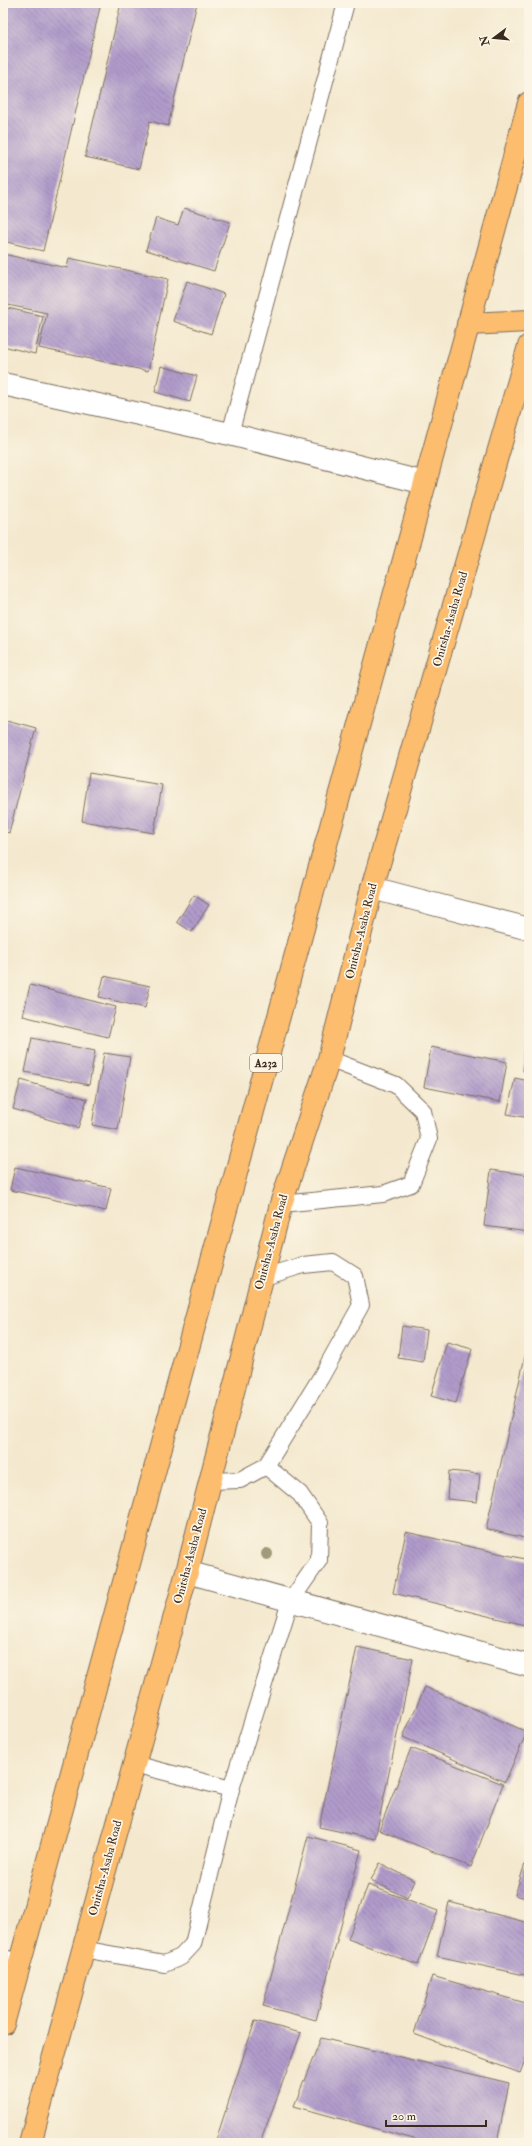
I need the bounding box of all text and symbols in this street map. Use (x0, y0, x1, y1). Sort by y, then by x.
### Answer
north arrow (474, 18, 514, 58)
text: N (477, 33, 493, 48)
street label: Onitsha-Asaba Road (430, 570, 471, 669)
street label: Onitsha-Asaba Road (342, 881, 381, 981)
road number: A232 (250, 1054, 282, 1072)
street label: Onitsha-Asaba Road (251, 1193, 291, 1292)
street label: Onitsha-Asaba Road (170, 1507, 210, 1606)
street label: Onitsha-Asaba Road (85, 1819, 125, 1918)
scale bar (386, 2102, 486, 2128)
text: 20 m (392, 2109, 417, 2124)

